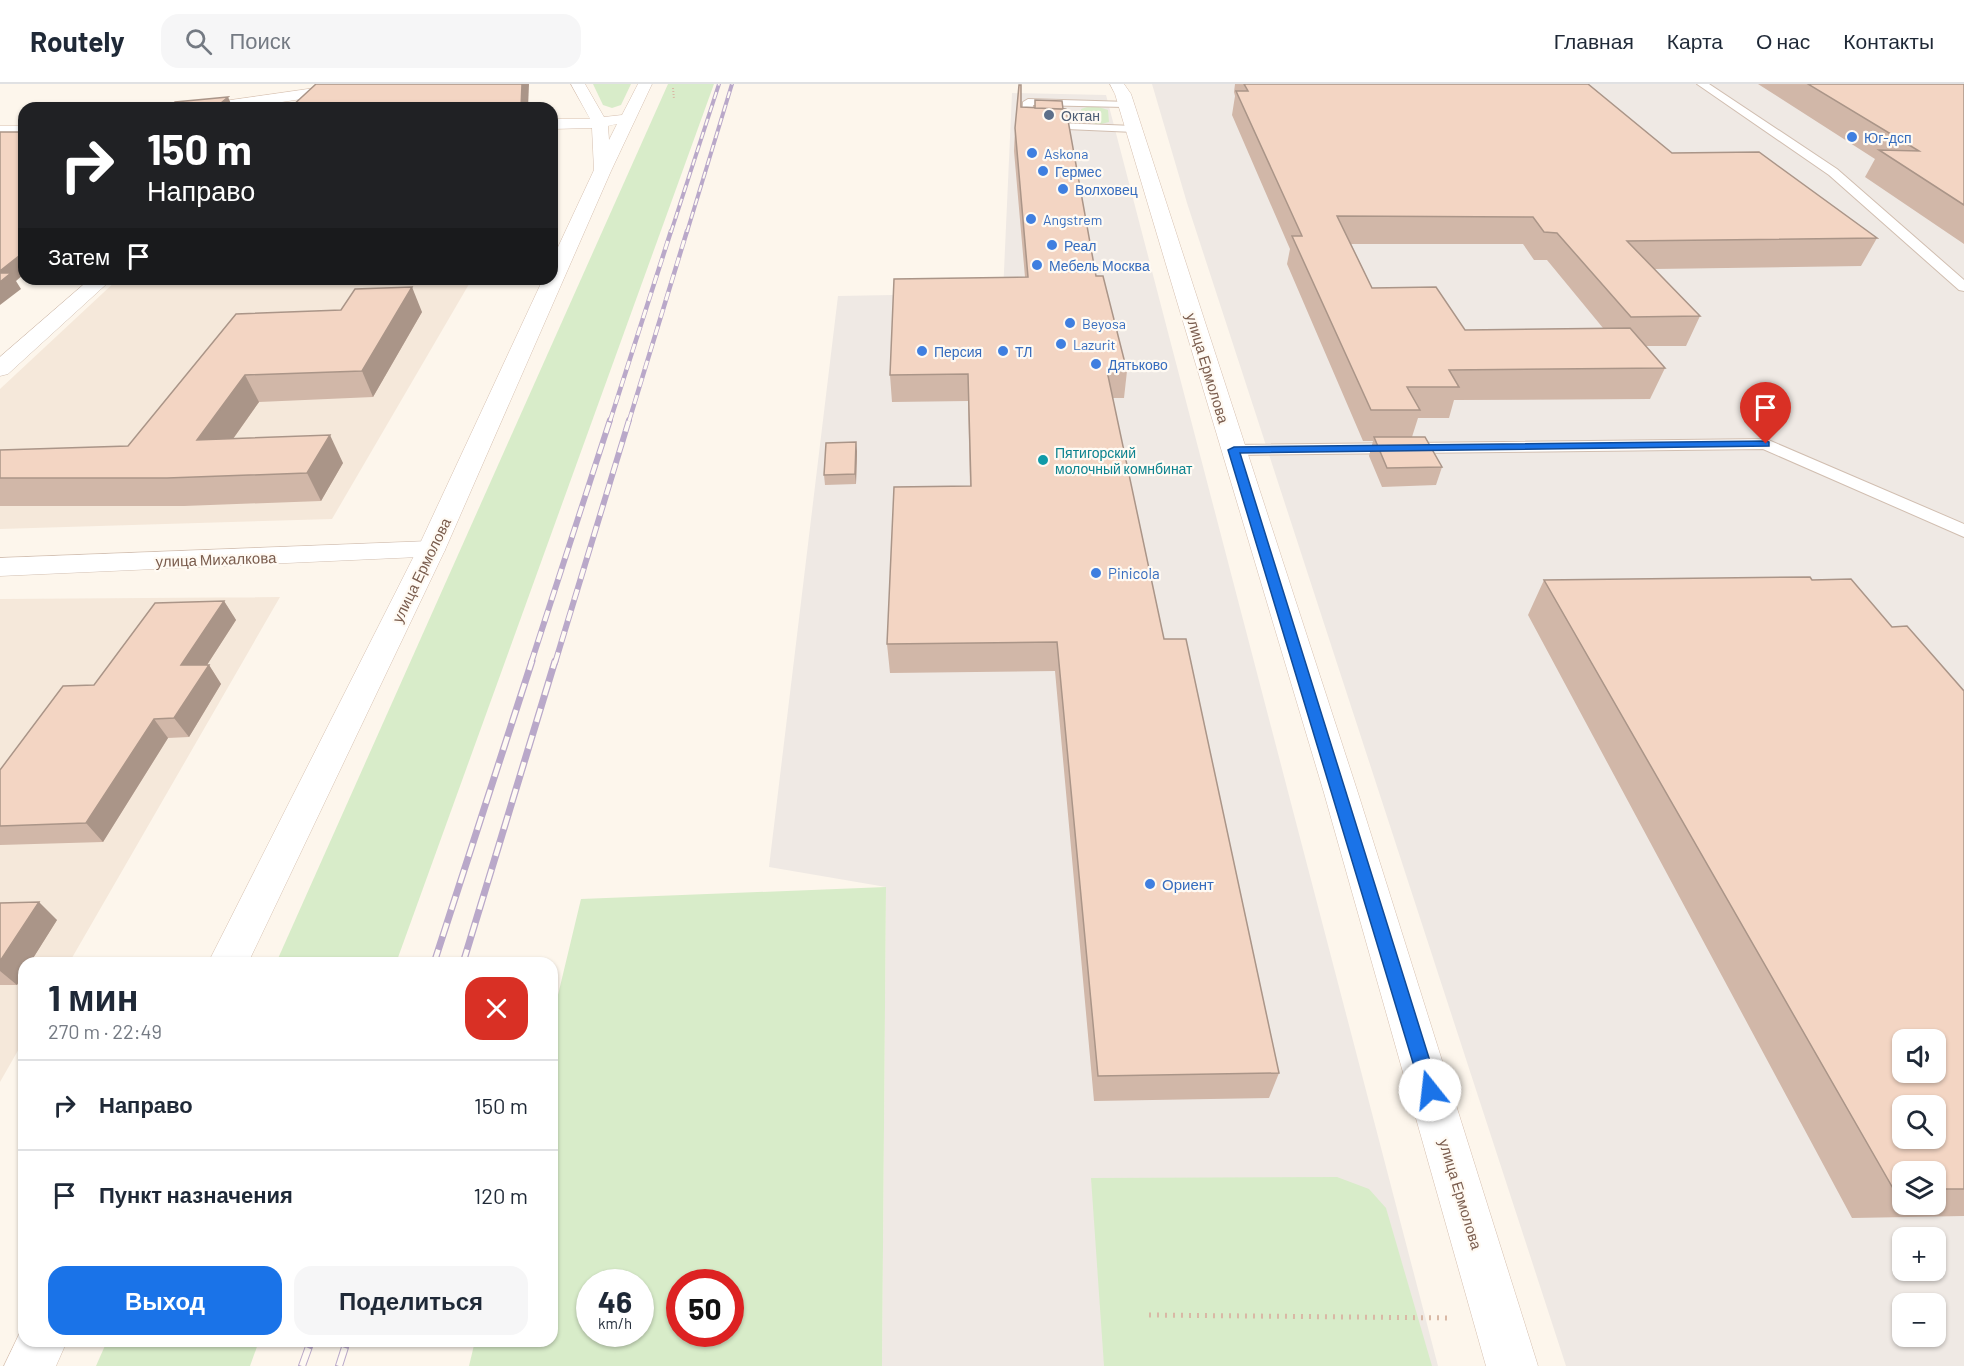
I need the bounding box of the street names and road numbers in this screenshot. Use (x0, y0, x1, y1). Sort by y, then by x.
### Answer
street label: улица Ермолова (1183, 311, 1234, 426)
street label: улица Ермолова (388, 514, 454, 625)
street label: улица Михалкова (155, 548, 277, 570)
street label: улица Ермолова (1436, 1137, 1487, 1252)

